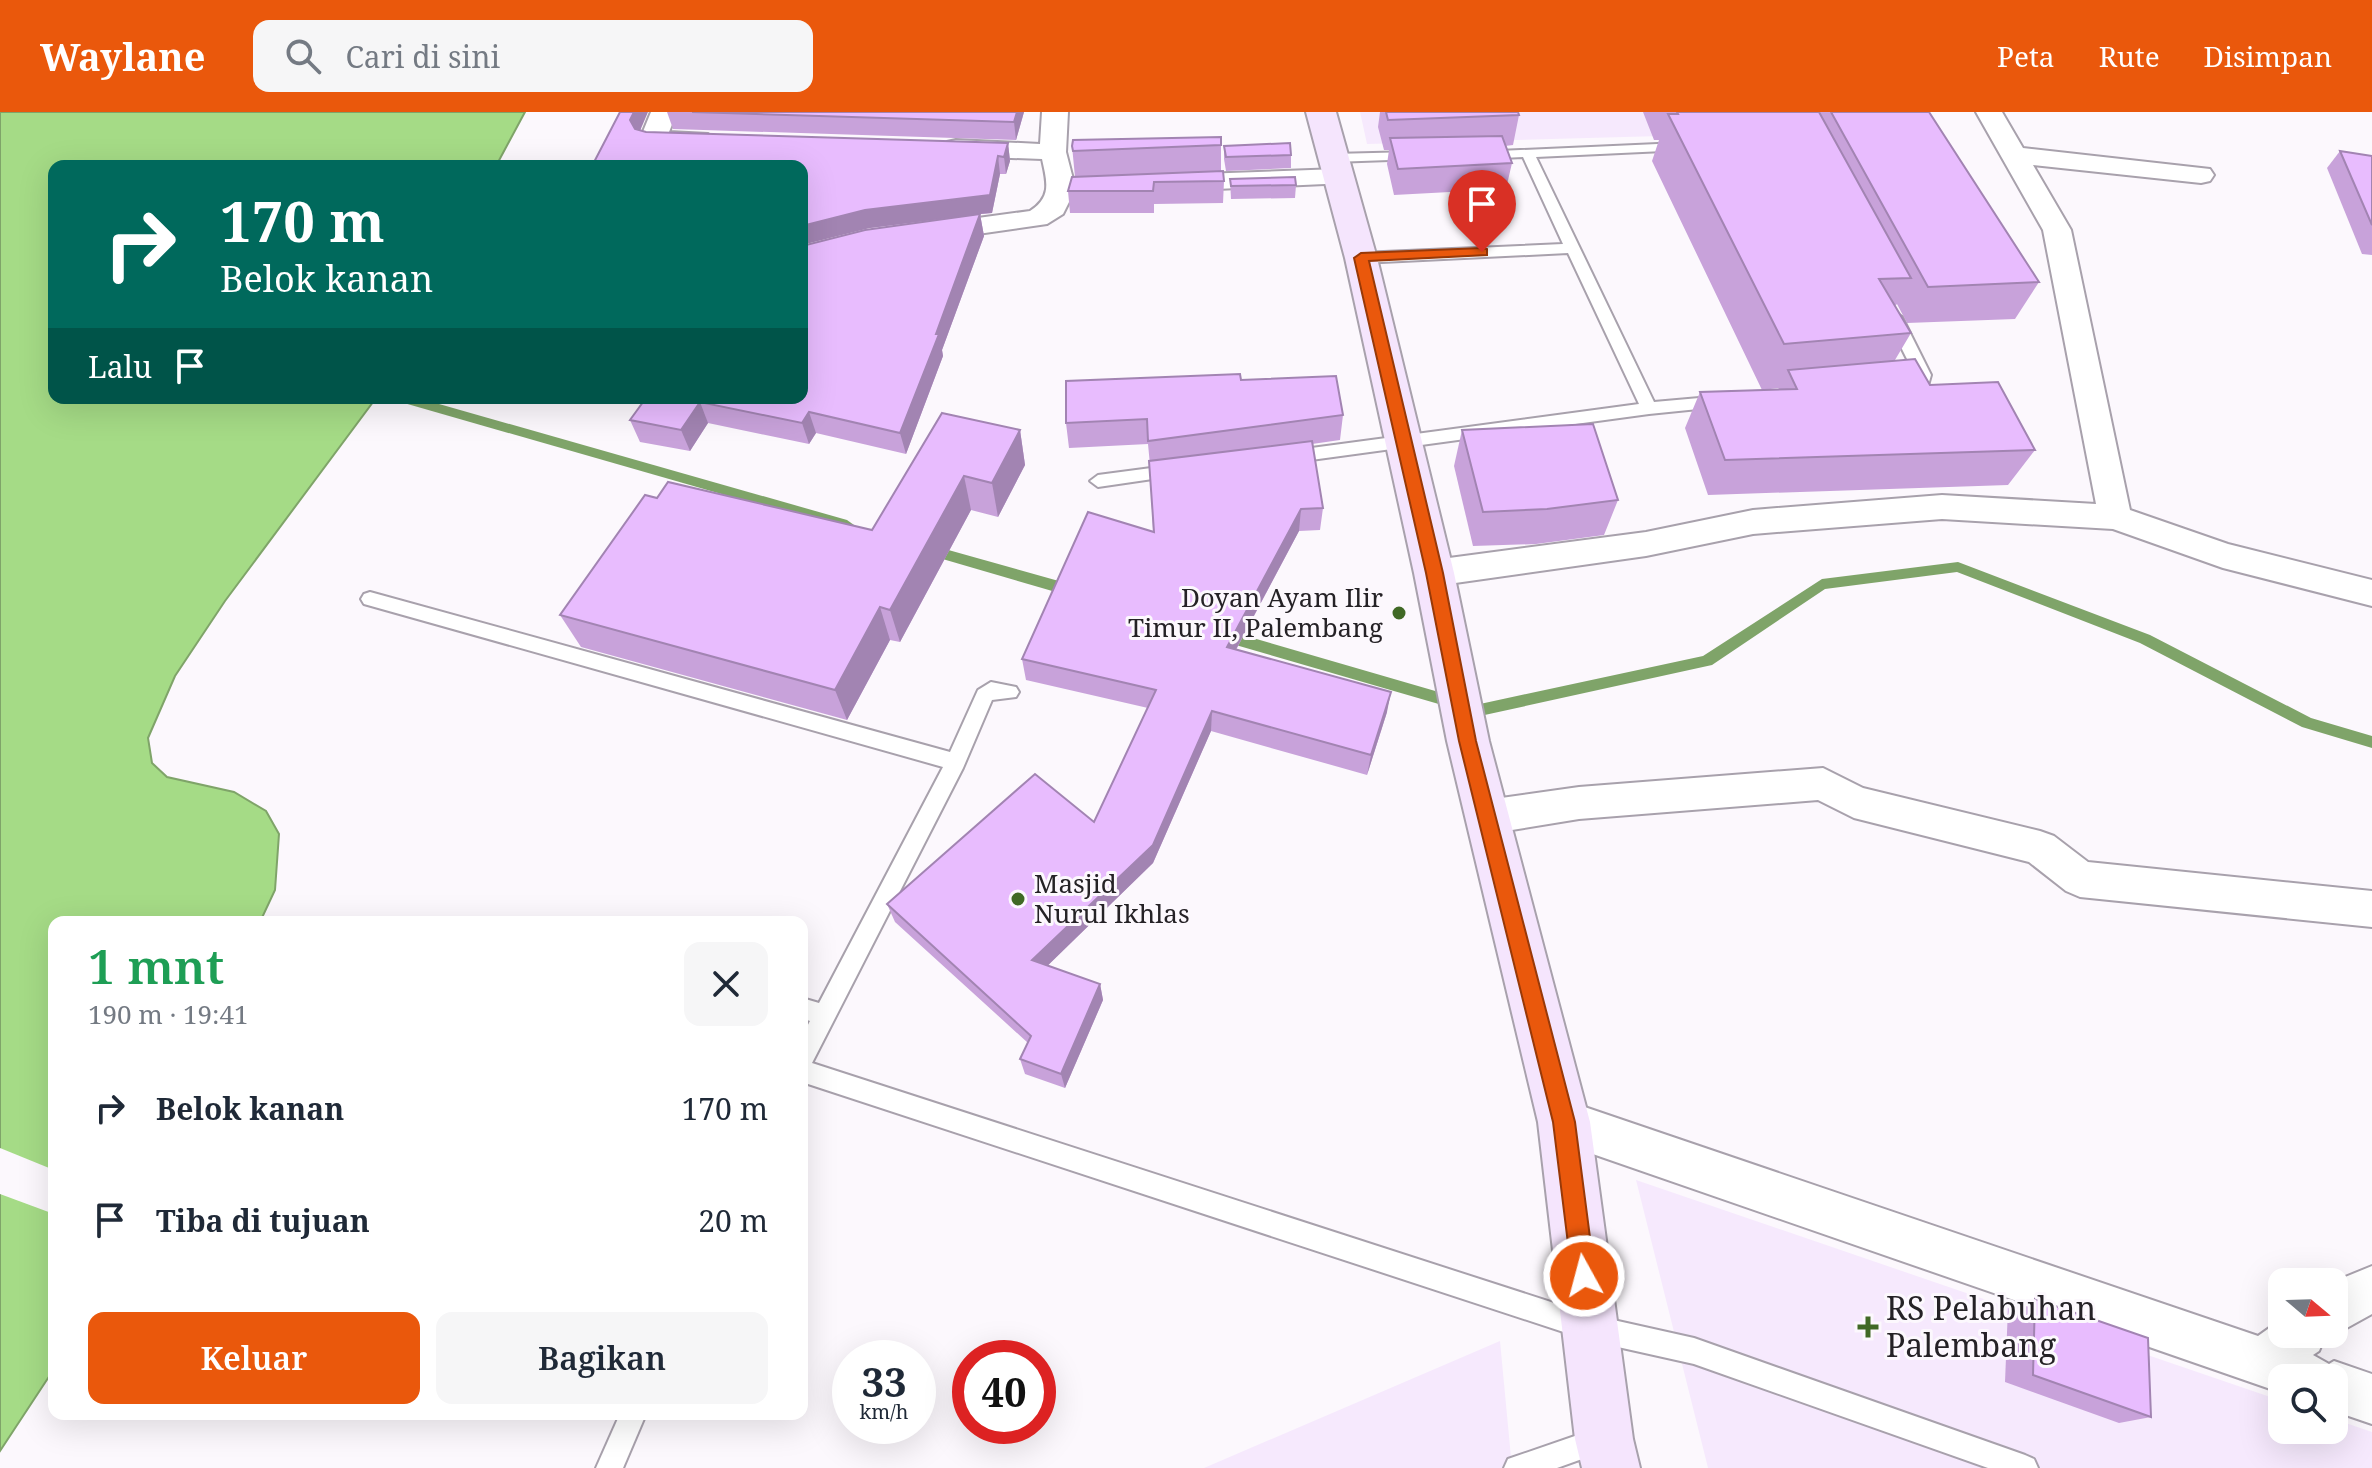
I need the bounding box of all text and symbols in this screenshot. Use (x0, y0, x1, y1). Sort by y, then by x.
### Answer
search box (253, 20, 813, 92)
text: Waylane (40, 30, 205, 82)
icon: search (281, 34, 325, 78)
text: Cari di sini (345, 36, 500, 77)
text: Peta (1997, 37, 2055, 75)
text: Rute (2099, 37, 2160, 75)
text: Disimpan (2204, 37, 2332, 75)
pin (1448, 170, 1516, 252)
text: 170 m (220, 182, 385, 258)
icon: arrive (1460, 182, 1504, 226)
icon: right (88, 192, 192, 296)
text: Belok kanan (220, 254, 433, 303)
icon: arrive (168, 344, 212, 388)
text: Lalu (88, 346, 152, 387)
place label: Doyan Ayam Ilir Timur II, Palembang (1128, 579, 1383, 645)
marker: Doyan Ayam Ilir Timur II, Palembang (1390, 604, 1408, 622)
place label: Masjid Nurul Ikhlas (1034, 865, 1190, 931)
marker: Masjid Nurul Ikhlas (1009, 890, 1027, 908)
text: 1 mnt (88, 933, 224, 998)
button: close (684, 942, 768, 1026)
text: 190 m · 19:41 (88, 996, 249, 1032)
icon: right (88, 1086, 132, 1130)
text: Belok kanan (156, 1088, 344, 1129)
text: 170 m (682, 1088, 768, 1129)
icon: arrive (88, 1198, 132, 1242)
text: Tiba di tujuan (156, 1200, 370, 1241)
text: 20 m (698, 1200, 768, 1241)
position arrow (1542, 1234, 1626, 1318)
north arrow (2268, 1268, 2348, 1348)
map controls (2268, 1268, 2348, 1444)
place label: RS Pelabuhan Palembang (1886, 1286, 2096, 1366)
button: Keluar (88, 1312, 420, 1404)
button: Bagikan (436, 1312, 768, 1404)
marker: RS Pelabuhan Palembang (1857, 1316, 1879, 1338)
speed limit sign: 40 (952, 1340, 1056, 1444)
text: 33 (861, 1354, 907, 1409)
button: search (2268, 1364, 2348, 1444)
text: km/h (859, 1398, 909, 1425)

